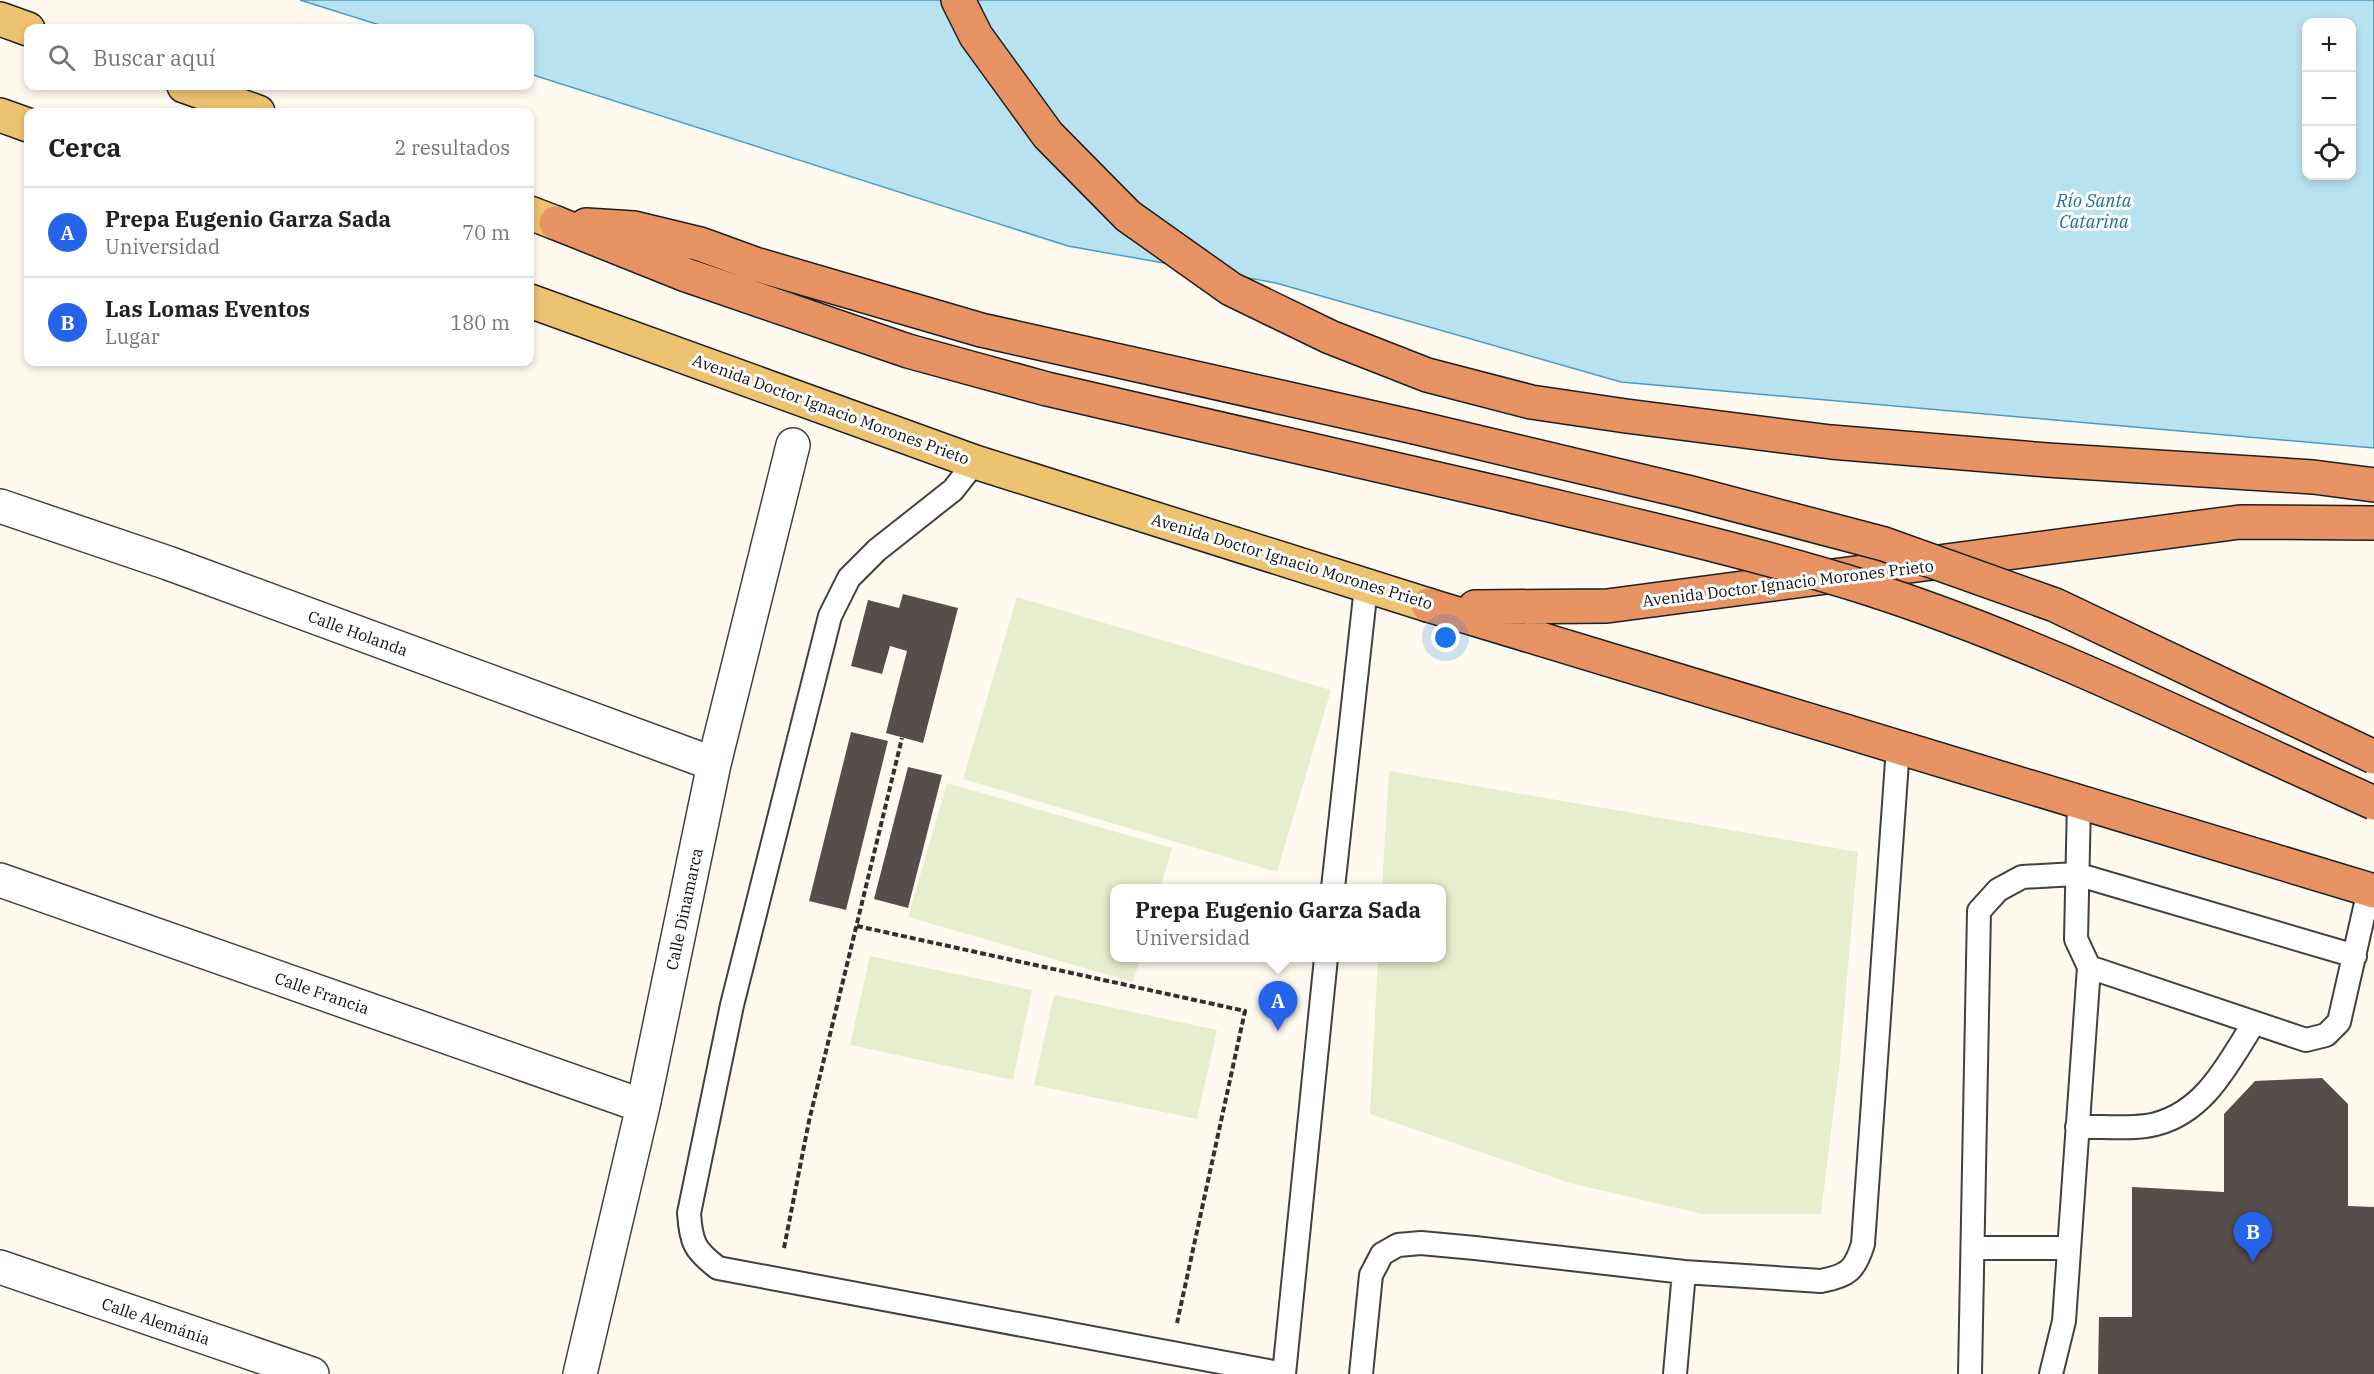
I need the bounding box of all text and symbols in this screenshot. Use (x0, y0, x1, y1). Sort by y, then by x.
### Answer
map controls (2302, 18, 2356, 180)
button: + (2302, 18, 2356, 72)
search box (24, 24, 534, 90)
icon: search (45, 41, 78, 74)
text: Buscar aquí (93, 43, 216, 72)
button: − (2302, 72, 2356, 126)
button: locate (2302, 126, 2356, 180)
text: Cerca (48, 130, 121, 164)
text: 2 resultados (394, 134, 510, 161)
water label: Río Santa Catarina (2055, 189, 2132, 233)
text: Prepa Eugenio Garza Sada (105, 204, 391, 233)
text: A (61, 219, 74, 246)
text: 70 m (462, 219, 510, 246)
text: Universidad (105, 233, 220, 260)
text: Las Lomas Eventos (105, 294, 310, 323)
text: B (60, 309, 75, 336)
text: 180 m (450, 309, 510, 336)
text: Lugar (105, 323, 160, 350)
street label: Avenida Doctor Ignacio Morones Prieto (690, 349, 972, 469)
street label: Avenida Doctor Ignacio Morones Prieto (1149, 509, 1435, 613)
street label: Avenida Doctor Ignacio Morones Prieto (1641, 555, 1935, 611)
street label: Calle Holanda (305, 606, 411, 660)
your location (1431, 623, 1460, 652)
street label: Calle Dinamarca (661, 846, 707, 972)
popup (1110, 884, 1446, 962)
text: Prepa Eugenio Garza Sada (1135, 895, 1421, 924)
text: Universidad (1135, 924, 1250, 951)
street label: Calle Francia (272, 968, 372, 1019)
pin: A (1258, 982, 1298, 1031)
pin: B (2234, 1212, 2272, 1262)
street label: Calle Alemánia (99, 1293, 213, 1349)

